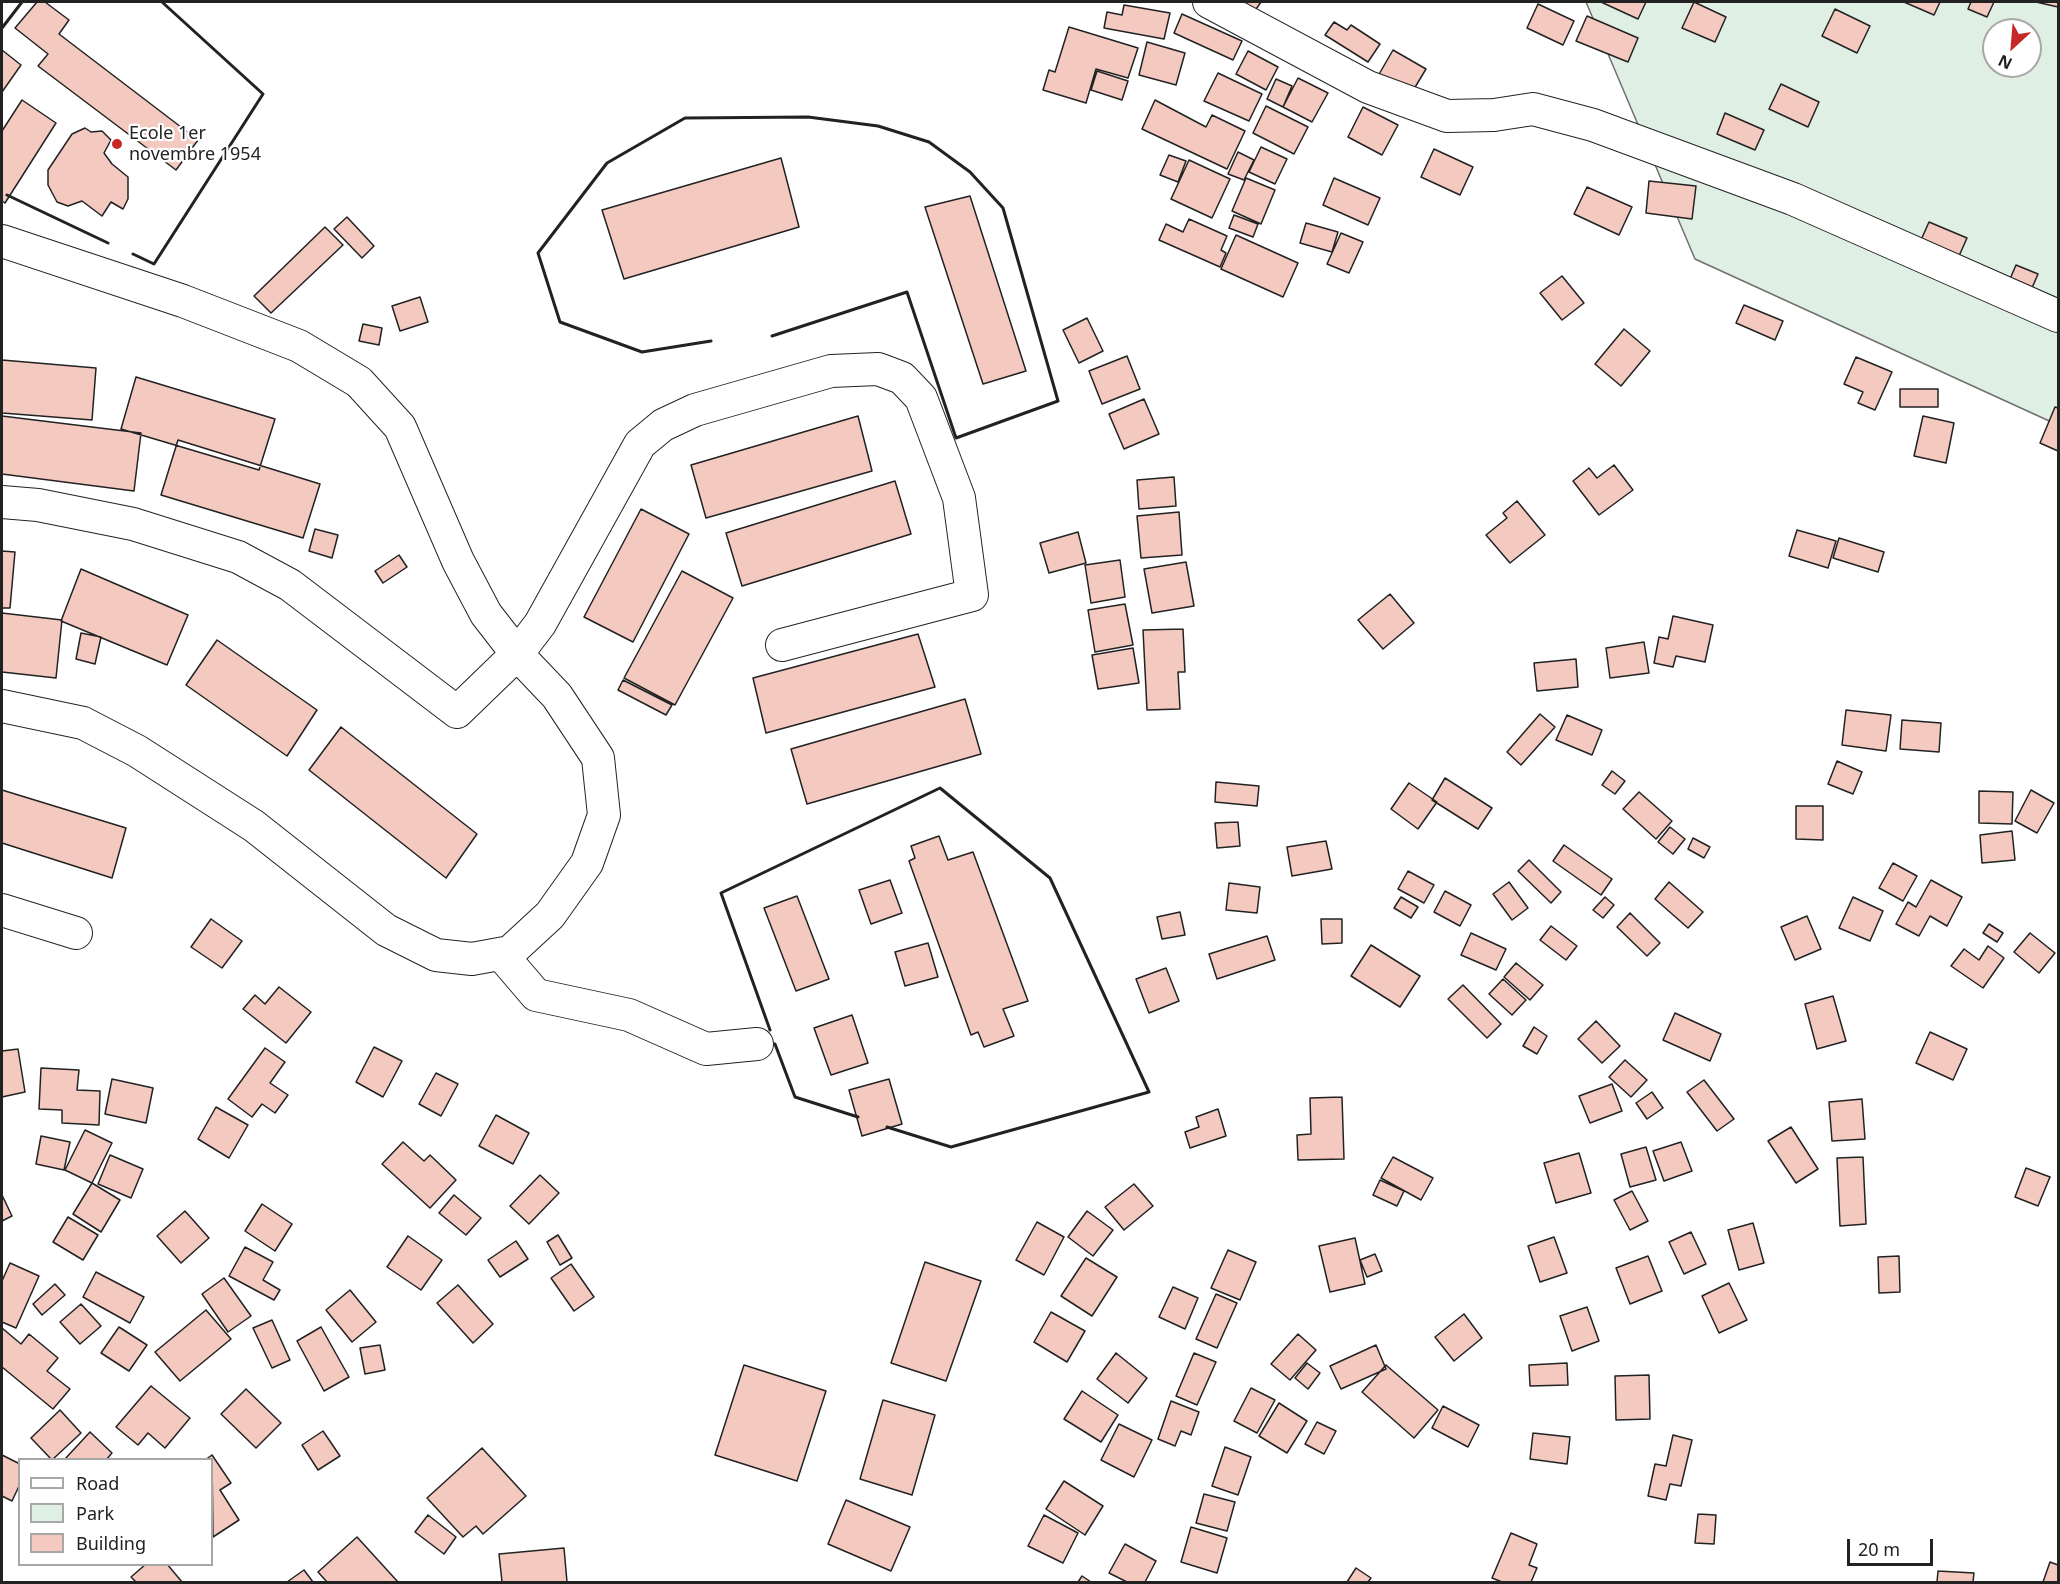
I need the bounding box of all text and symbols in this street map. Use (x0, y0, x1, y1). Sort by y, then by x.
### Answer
north arrow (1982, 18, 2042, 78)
text: N (1994, 50, 2016, 75)
place label: Ecole 1er novembre 1954 (129, 123, 261, 166)
marker: Ecole 1er novembre 1954 (110, 137, 124, 151)
legend (18, 1458, 213, 1566)
text: Road (76, 1471, 119, 1495)
text: Park (76, 1501, 114, 1525)
scale bar (1850, 1527, 1936, 1565)
text: Building (76, 1531, 146, 1555)
text: 20 m (1858, 1537, 1900, 1561)

